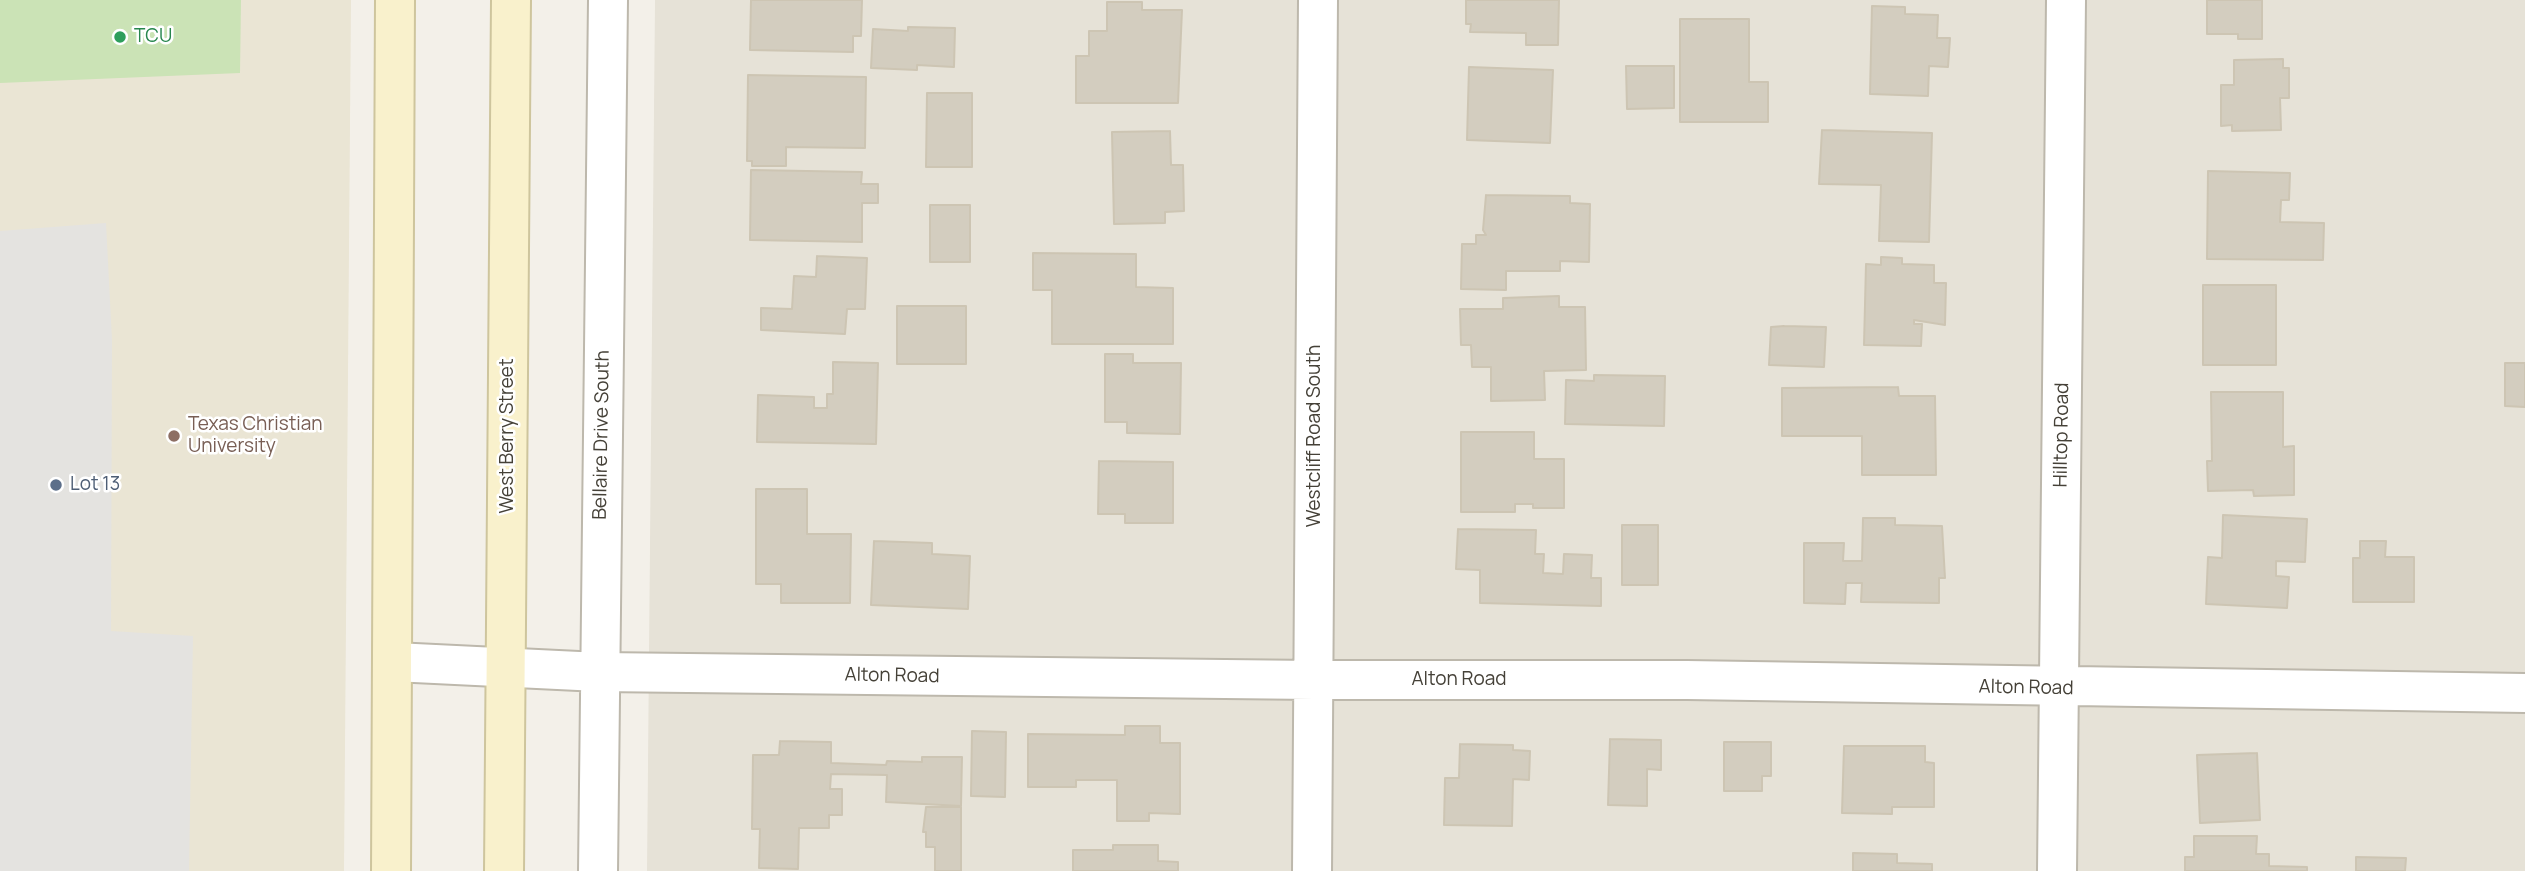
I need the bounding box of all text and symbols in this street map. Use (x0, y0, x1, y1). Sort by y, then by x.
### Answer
place label: TCU (134, 26, 172, 48)
marker: TCU (112, 29, 128, 45)
street label: Westcliff Road South (1304, 345, 1326, 527)
street label: Bellaire Drive South (589, 350, 615, 520)
street label: West Berry Street (497, 358, 519, 514)
street label: Hilltop Road (2050, 382, 2074, 488)
place label: Texas Christian University (188, 414, 323, 458)
marker: Texas Christian University (166, 428, 182, 444)
place label: Lot 13 (70, 474, 120, 496)
marker: Lot 13 (48, 477, 64, 493)
street label: Alton Road (844, 664, 940, 688)
street label: Alton Road (1411, 669, 1507, 691)
street label: Alton Road (1978, 676, 2074, 700)

